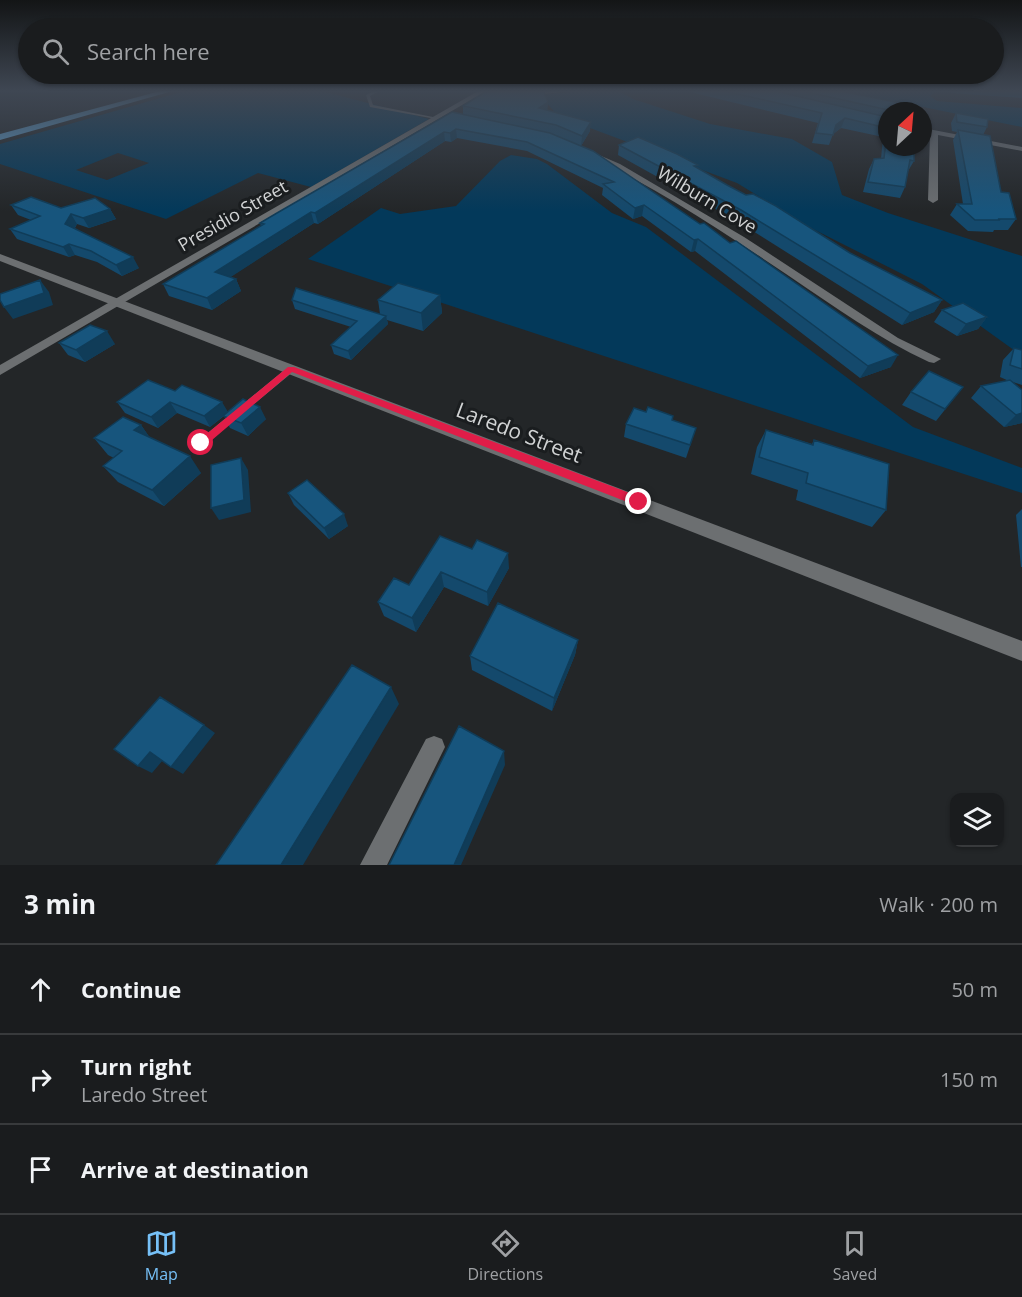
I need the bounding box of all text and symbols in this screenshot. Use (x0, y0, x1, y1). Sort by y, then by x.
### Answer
search box (18, 18, 1004, 84)
icon: search (39, 35, 72, 68)
text: Search here (87, 36, 210, 66)
north arrow (878, 102, 932, 156)
street label: Wilburn Cove (653, 160, 762, 238)
street label: Presidio Street (173, 174, 292, 256)
street label: Laredo Street (452, 395, 586, 469)
route start (187, 429, 213, 455)
route end (625, 488, 651, 514)
map controls (950, 793, 1004, 847)
button: layers (950, 793, 1004, 847)
text: 3 min (24, 886, 96, 922)
text: Walk · 200 m (879, 891, 998, 918)
icon: ahead (24, 973, 57, 1006)
text: Continue (81, 974, 181, 1004)
text: 50 m (951, 976, 998, 1003)
text: Turn right (81, 1051, 192, 1081)
icon: right (24, 1063, 57, 1096)
text: 150 m (940, 1066, 998, 1093)
text: Laredo Street (81, 1081, 207, 1108)
icon: arrive (24, 1153, 57, 1186)
text: Arrive at destination (81, 1154, 309, 1184)
tab: Map (145, 1227, 178, 1285)
tab: Directions (467, 1227, 543, 1285)
tab: Saved (833, 1227, 877, 1285)

